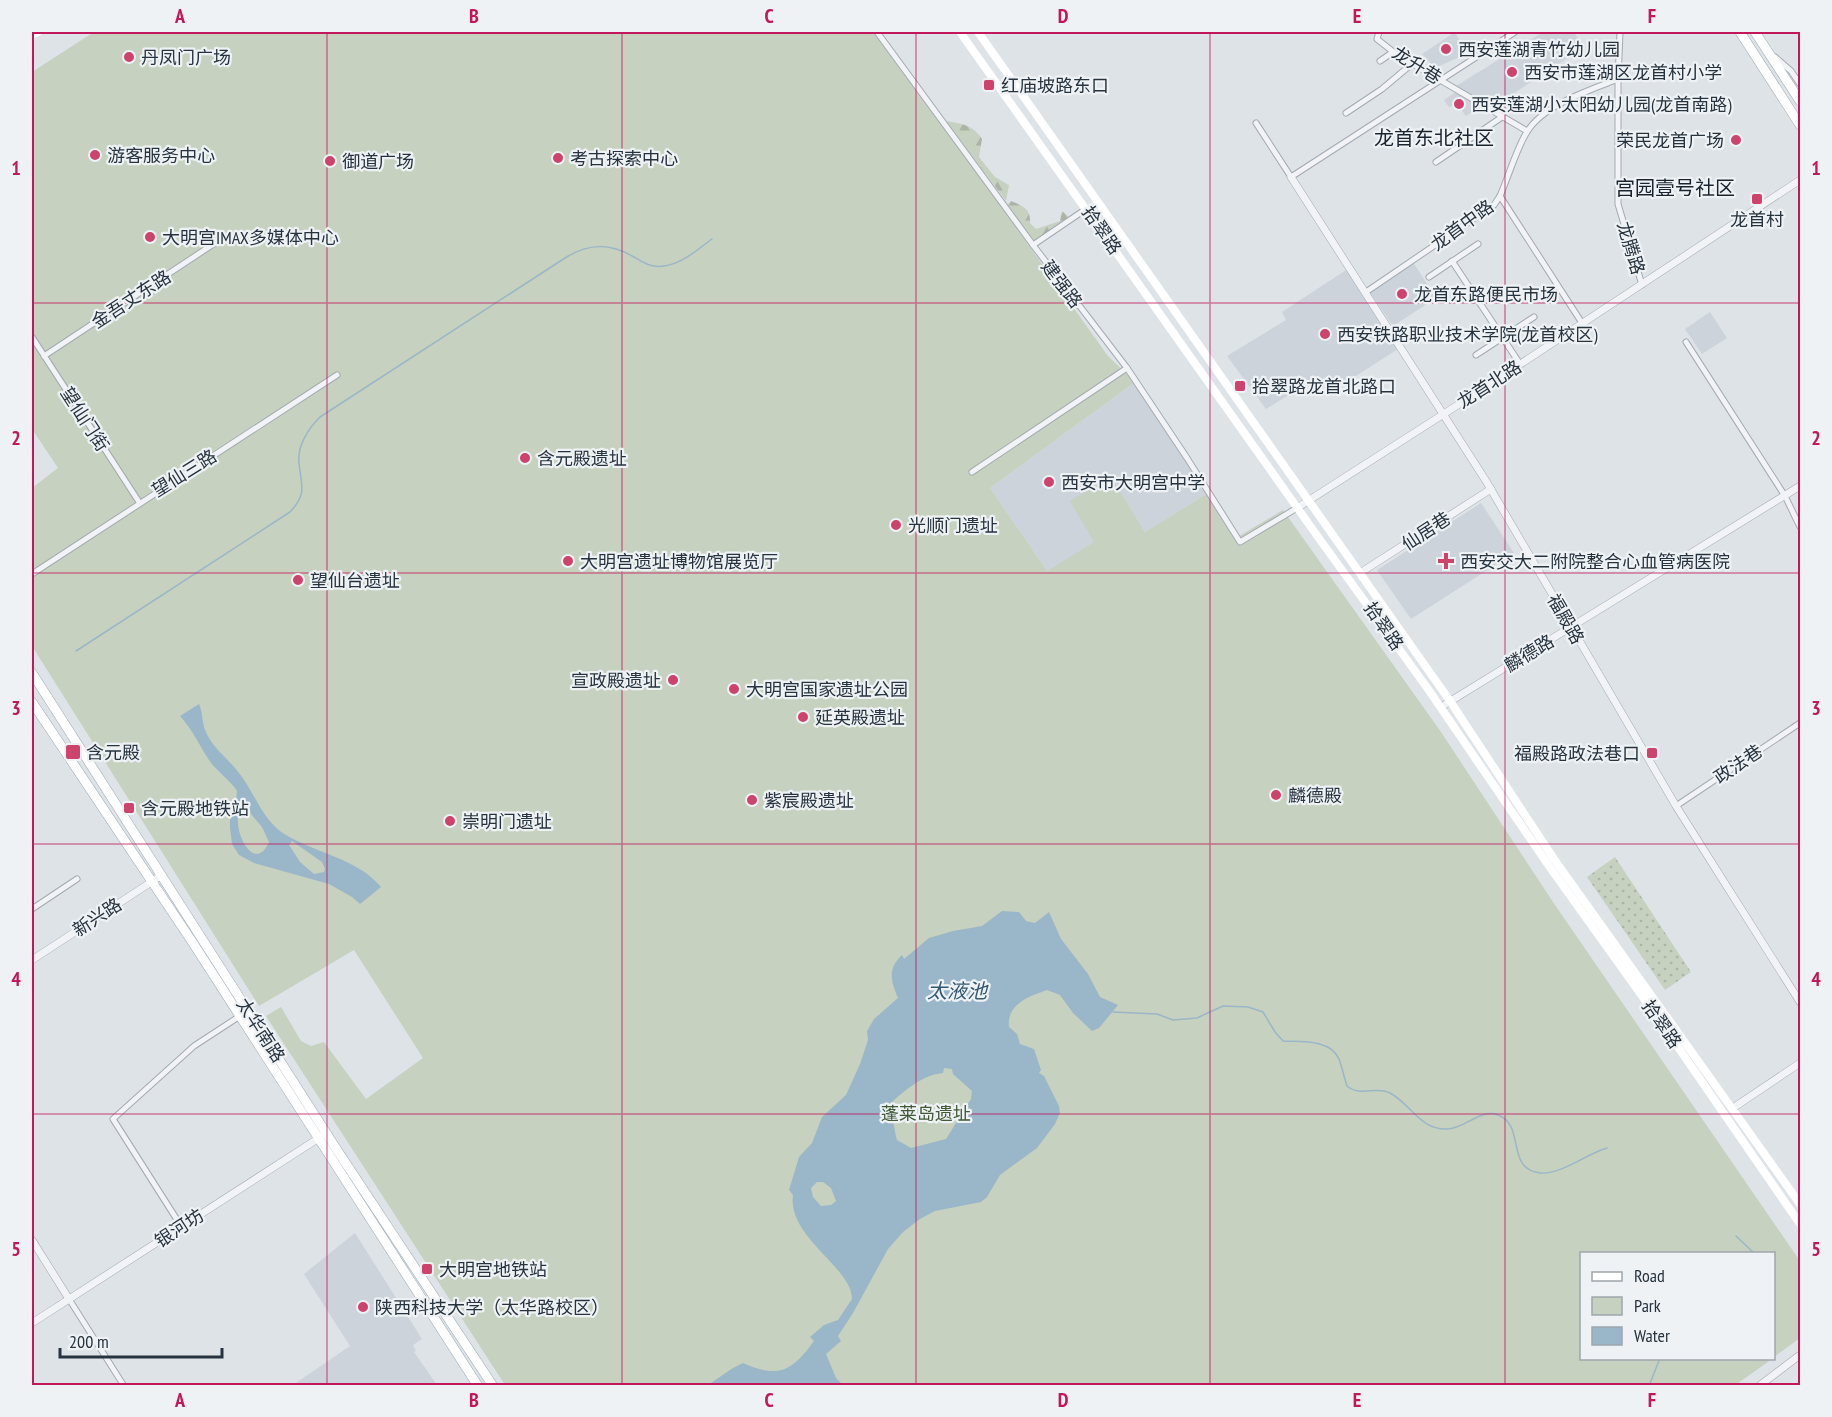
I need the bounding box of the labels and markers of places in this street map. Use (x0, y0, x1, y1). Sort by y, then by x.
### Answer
place label: 西安莲湖青竹幼儿园 (1458, 38, 1620, 61)
marker: 西安莲湖青竹幼儿园 (1439, 42, 1453, 56)
place label: 丹凤门广场 (141, 46, 231, 69)
marker: 丹凤门广场 (122, 50, 136, 64)
place label: 西安市莲湖区龙首村小学 (1524, 61, 1722, 84)
marker: 西安市莲湖区龙首村小学 (1505, 65, 1519, 79)
place label: 红庙坡路东口 (1001, 74, 1109, 97)
marker: 红庙坡路东口 (982, 78, 996, 92)
place label: 西安莲湖小太阳幼儿园(龙首南路) (1471, 93, 1732, 116)
marker: 西安莲湖小太阳幼儿园(龙首南路) (1452, 97, 1466, 111)
place label: 荣民龙首广场 (1616, 129, 1724, 152)
marker: 荣民龙首广场 (1729, 133, 1743, 147)
place label: 游客服务中心 (107, 144, 215, 167)
place label: 考古探索中心 (570, 147, 678, 170)
marker: 游客服务中心 (88, 148, 102, 162)
place label: 御道广场 (342, 150, 414, 173)
marker: 考古探索中心 (551, 151, 565, 165)
marker: 御道广场 (323, 154, 337, 168)
marker: 龙首村 (1750, 192, 1764, 206)
place label: 龙首村 (1730, 208, 1784, 231)
place label: 大明宫IMAX多媒体中心 (162, 226, 339, 249)
marker: 大明宫IMAX多媒体中心 (143, 230, 157, 244)
place label: 龙首东路便民市场 (1414, 283, 1558, 306)
marker: 龙首东路便民市场 (1395, 287, 1409, 301)
place label: 西安铁路职业技术学院(龙首校区) (1337, 323, 1598, 346)
marker: 西安铁路职业技术学院(龙首校区) (1318, 327, 1332, 341)
place label: 拾翠路龙首北路口 (1252, 375, 1396, 398)
marker: 拾翠路龙首北路口 (1233, 379, 1247, 393)
place label: 含元殿遗址 (537, 447, 627, 470)
marker: 含元殿遗址 (518, 451, 532, 465)
place label: 西安市大明宫中学 (1061, 471, 1205, 494)
marker: 西安市大明宫中学 (1042, 475, 1056, 489)
place label: 光顺门遗址 (908, 514, 998, 537)
marker: 光顺门遗址 (889, 518, 903, 532)
place label: 大明宫遗址博物馆展览厅 (580, 550, 778, 573)
place label: 西安交大二附院整合心血管病医院 (1460, 550, 1730, 573)
marker: 西安交大二附院整合心血管病医院 (1437, 552, 1455, 570)
marker: 大明宫遗址博物馆展览厅 (561, 554, 575, 568)
place label: 望仙台遗址 (310, 569, 400, 592)
marker: 望仙台遗址 (291, 573, 305, 587)
place label: 宣政殿遗址 (571, 669, 661, 692)
marker: 宣政殿遗址 (666, 673, 680, 687)
place label: 大明宫国家遗址公园 (746, 678, 908, 701)
marker: 大明宫国家遗址公园 (727, 682, 741, 696)
place label: 延英殿遗址 (815, 706, 905, 729)
marker: 延英殿遗址 (796, 710, 810, 724)
place label: 含元殿 (86, 741, 140, 764)
place label: 福殿路政法巷口 (1514, 742, 1640, 765)
marker: 含元殿 (64, 743, 82, 761)
marker: 福殿路政法巷口 (1645, 746, 1659, 760)
place label: 麟德殿 (1288, 784, 1342, 807)
marker: 麟德殿 (1269, 788, 1283, 802)
place label: 紫宸殿遗址 (764, 789, 854, 812)
marker: 紫宸殿遗址 (745, 793, 759, 807)
place label: 含元殿地铁站 (141, 797, 249, 820)
marker: 含元殿地铁站 (122, 801, 136, 815)
place label: 崇明门遗址 (462, 810, 552, 833)
marker: 崇明门遗址 (443, 814, 457, 828)
place label: 大明宫地铁站 (439, 1258, 547, 1281)
marker: 大明宫地铁站 (420, 1262, 434, 1276)
place label: 陕西科技大学（太华路校区） (375, 1296, 609, 1319)
marker: 陕西科技大学（太华路校区） (356, 1300, 370, 1314)

